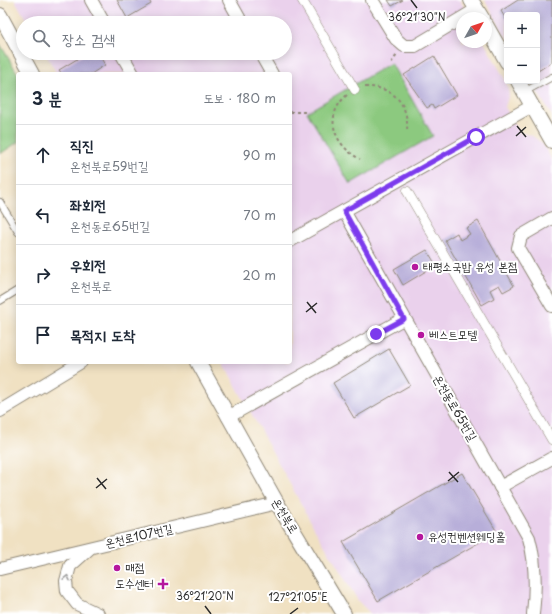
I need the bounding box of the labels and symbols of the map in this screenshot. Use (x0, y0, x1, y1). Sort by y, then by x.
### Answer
text: 36°21'30"N (388, 9, 446, 24)
north arrow (456, 12, 492, 48)
route start (467, 128, 485, 146)
place label: 태평소국밥 유성 본점 (423, 257, 518, 275)
marker: 태평소국밥 유성 본점 (410, 262, 420, 272)
route end (367, 325, 385, 343)
place label: 베스트모텔 (429, 325, 478, 343)
marker: 베스트모텔 (416, 330, 426, 340)
street label: 온천동로65번길 (430, 371, 482, 444)
street label: 온천북로 (268, 494, 304, 537)
street label: 온천로107번길 (103, 518, 175, 552)
place label: 유성컨벤션웨딩홀 (428, 527, 506, 545)
marker: 유성컨벤션웨딩홀 (415, 532, 425, 542)
place label: 매점 (125, 558, 144, 576)
marker: 매점 (112, 563, 122, 573)
place label: 도수센터 (115, 574, 154, 592)
one-way arrow (63, 575, 71, 581)
marker: 도수센터 (157, 578, 169, 590)
text: 36°21'20"N (176, 588, 234, 603)
text: 127°21'05"E (268, 589, 328, 604)

